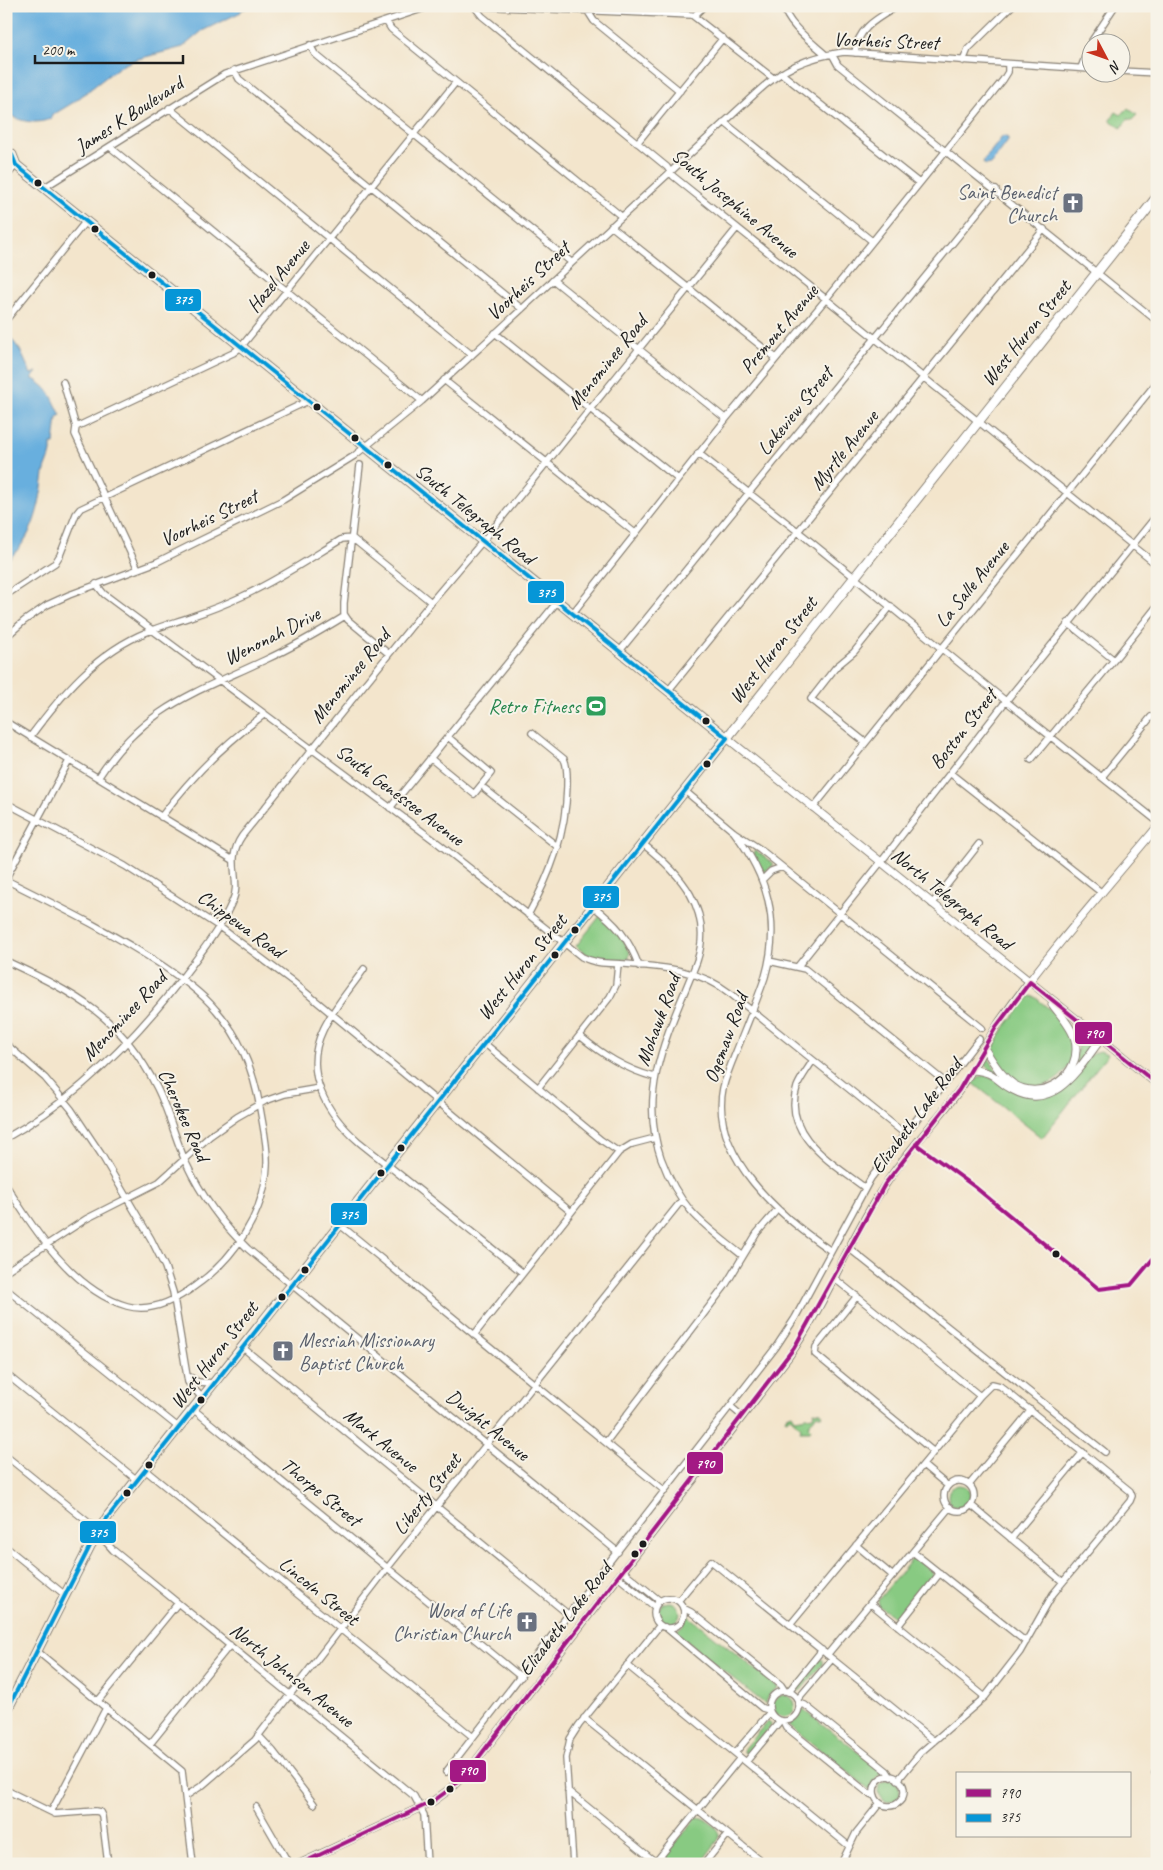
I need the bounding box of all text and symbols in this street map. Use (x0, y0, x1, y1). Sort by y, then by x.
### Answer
street label: Voorheis Street (833, 27, 942, 55)
scale bar (35, 32, 182, 64)
north arrow (1080, 32, 1130, 82)
text: 200 m (42, 41, 76, 60)
text: N (1105, 57, 1125, 77)
street label: James K Boulevard (70, 69, 190, 160)
street label: South Josephine Avenue (667, 143, 805, 264)
unlabelled marker (33, 178, 43, 188)
place label: Saint Benedict Church (957, 180, 1060, 228)
church icon: Saint Benedict Church (1061, 191, 1085, 215)
unlabelled marker (90, 224, 100, 234)
street label: Hazel Avenue (241, 233, 316, 318)
street label: Voorheis Street (481, 234, 577, 326)
unlabelled marker (147, 270, 157, 280)
street label: West Huron Street (976, 273, 1078, 391)
street label: Premont Avenue (734, 278, 825, 379)
line badge: 375 (164, 288, 202, 312)
text: 375 (174, 291, 194, 308)
street label: Menominee Road (561, 307, 655, 414)
street label: Lakeview Street (752, 359, 840, 460)
unlabelled marker (312, 402, 322, 412)
street label: Myrtle Avenue (804, 404, 885, 495)
unlabelled marker (350, 433, 360, 443)
street label: South Telegraph Road (410, 458, 543, 572)
unlabelled marker (383, 460, 393, 470)
street label: Voorheis Street (156, 482, 265, 552)
street label: La Salle Avenue (930, 535, 1015, 632)
line badge: 375 (527, 580, 565, 604)
text: 375 (537, 584, 557, 601)
street label: West Huron Street (723, 590, 824, 708)
street label: Wenonah Drive (220, 601, 325, 671)
street label: Menominee Road (304, 621, 398, 728)
street label: Boston Street (924, 681, 1004, 774)
place label: Retro Fitness (488, 694, 582, 719)
sports icon: Retro Fitness (584, 694, 608, 718)
unlabelled marker (701, 716, 711, 726)
street label: South Genessee Avenue (331, 739, 470, 852)
unlabelled marker (702, 759, 712, 769)
street label: North Telegraph Road (886, 842, 1020, 958)
street label: Chippewa Road (193, 884, 292, 966)
line badge: 375 (582, 885, 620, 909)
text: 375 (592, 888, 612, 905)
street label: West Huron Street (472, 907, 574, 1025)
unlabelled marker (570, 925, 580, 935)
unlabelled marker (550, 950, 560, 960)
street label: Menominee Road (76, 964, 174, 1066)
street label: Mohawk Road (630, 968, 687, 1069)
street label: Ogemaw Road (698, 987, 755, 1086)
line badge: 790 (1074, 1021, 1113, 1045)
text: 790 (1085, 1025, 1105, 1042)
street label: Elizabeth Lake Road (865, 1051, 969, 1178)
street label: Cherokee Road (153, 1065, 217, 1168)
unlabelled marker (396, 1143, 406, 1153)
unlabelled marker (376, 1168, 386, 1178)
line badge: 375 (330, 1202, 368, 1226)
text: 375 (340, 1206, 360, 1223)
unlabelled marker (1051, 1249, 1061, 1259)
unlabelled marker (300, 1265, 310, 1275)
unlabelled marker (277, 1292, 287, 1302)
street label: West Huron Street (164, 1295, 265, 1413)
place label: Messiah Missionary Baptist Church (299, 1328, 435, 1376)
church icon: Messiah Missionary Baptist Church (271, 1339, 295, 1363)
street label: Dwight Avenue (441, 1384, 536, 1467)
unlabelled marker (196, 1395, 206, 1405)
street label: Mark Avenue (339, 1402, 424, 1479)
street label: Liberty Street (388, 1446, 468, 1540)
line badge: 790 (686, 1451, 724, 1475)
street label: Thorpe Street (276, 1452, 369, 1534)
text: 790 (696, 1455, 716, 1472)
unlabelled marker (144, 1460, 154, 1470)
unlabelled marker (122, 1488, 132, 1498)
line badge: 375 (79, 1520, 117, 1544)
text: 375 (89, 1524, 109, 1541)
unlabelled marker (638, 1539, 648, 1549)
unlabelled marker (630, 1549, 640, 1559)
street label: Lincoln Street (274, 1551, 366, 1632)
street label: Elizabeth Lake Road (513, 1555, 619, 1681)
place label: Word of Life Christian Church (393, 1598, 512, 1646)
church icon: Word of Life Christian Church (515, 1610, 539, 1634)
street label: North Johnson Avenue (225, 1617, 360, 1733)
line badge: 790 (449, 1759, 487, 1783)
text: 790 (459, 1762, 479, 1779)
legend (956, 1772, 1130, 1838)
unlabelled marker (445, 1784, 455, 1794)
text: 790 (1000, 1784, 1022, 1803)
unlabelled marker (426, 1797, 436, 1807)
text: 375 (1000, 1808, 1022, 1827)

